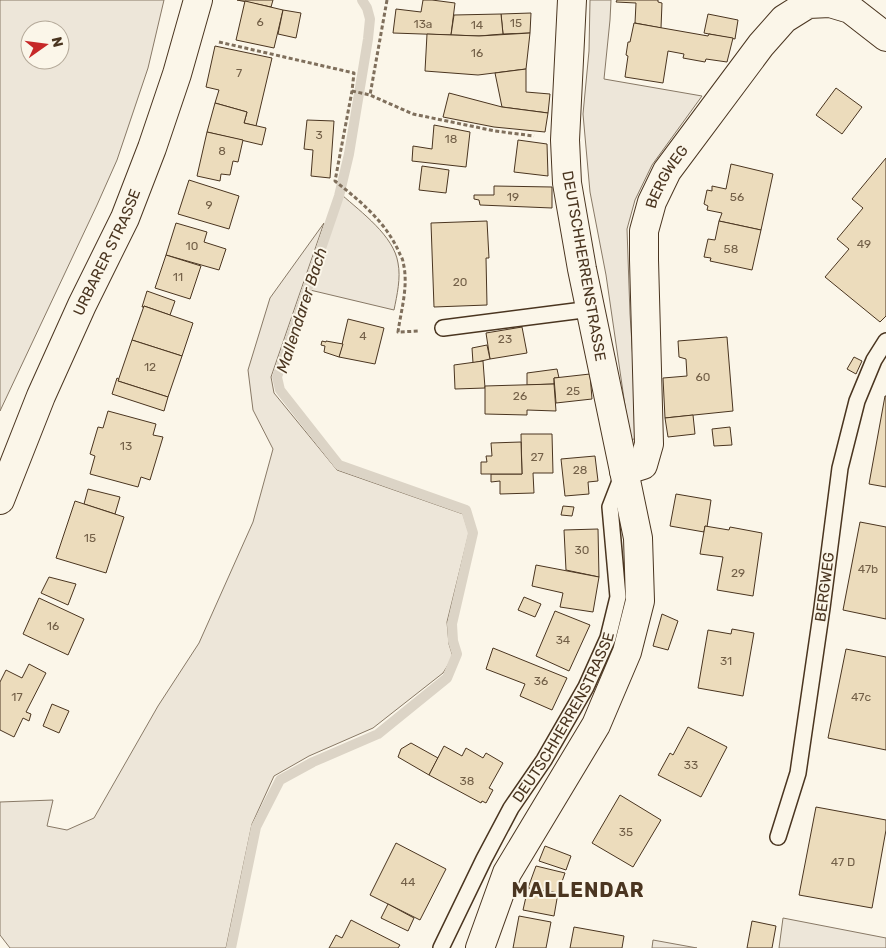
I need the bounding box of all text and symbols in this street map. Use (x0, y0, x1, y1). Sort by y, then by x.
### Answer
house number: 6 (256, 15, 264, 29)
house number: 15 (510, 16, 522, 30)
house number: 13a (414, 17, 432, 31)
house number: 14 (471, 18, 484, 32)
north arrow (20, 20, 70, 70)
text: N (48, 35, 67, 49)
house number: 16 (471, 46, 483, 60)
house number: 7 (236, 66, 242, 80)
house number: 3 (315, 128, 323, 142)
house number: 18 (445, 132, 457, 146)
street label: BERGWEG (642, 142, 692, 210)
house number: 8 (218, 144, 226, 158)
street label: DEUTSCHHERRENSTRASSE (558, 169, 610, 363)
street label: URBARER STRASSE (69, 186, 144, 318)
house number: 19 (507, 190, 519, 204)
house number: 56 (730, 190, 744, 204)
house number: 9 (205, 198, 213, 212)
house number: 49 (857, 237, 871, 251)
house number: 10 (186, 239, 198, 253)
house number: 58 (724, 242, 738, 256)
water label: Mallendarer Bach (272, 245, 331, 375)
house number: 11 (173, 270, 183, 284)
house number: 20 (453, 275, 467, 289)
house number: 4 (359, 329, 367, 343)
house number: 23 (498, 332, 512, 346)
house number: 12 (144, 360, 156, 374)
house number: 60 (696, 370, 710, 384)
house number: 25 (566, 384, 580, 398)
house number: 26 (513, 389, 527, 403)
house number: 13 (120, 439, 132, 453)
house number: 27 (530, 450, 544, 464)
house number: 28 (573, 463, 587, 477)
house number: 15 (84, 531, 96, 545)
house number: 30 (575, 543, 589, 557)
street label: BERGWEG (811, 551, 838, 623)
house number: 47b (858, 562, 878, 576)
house number: 29 (731, 566, 745, 580)
house number: 16 (47, 619, 59, 633)
street label: DEUTSCHHERRENSTRASSE (509, 630, 618, 806)
house number: 34 (556, 633, 571, 647)
house number: 31 (720, 654, 732, 668)
house number: 36 (534, 674, 548, 688)
house number: 17 (11, 690, 23, 704)
house number: 47c (851, 690, 871, 704)
house number: 33 (684, 758, 698, 772)
house number: 38 (460, 774, 474, 788)
house number: 35 (619, 825, 633, 839)
house number: 47 D (831, 855, 855, 869)
house number: 44 (401, 875, 416, 889)
district label: MALLENDAR (511, 878, 645, 902)

